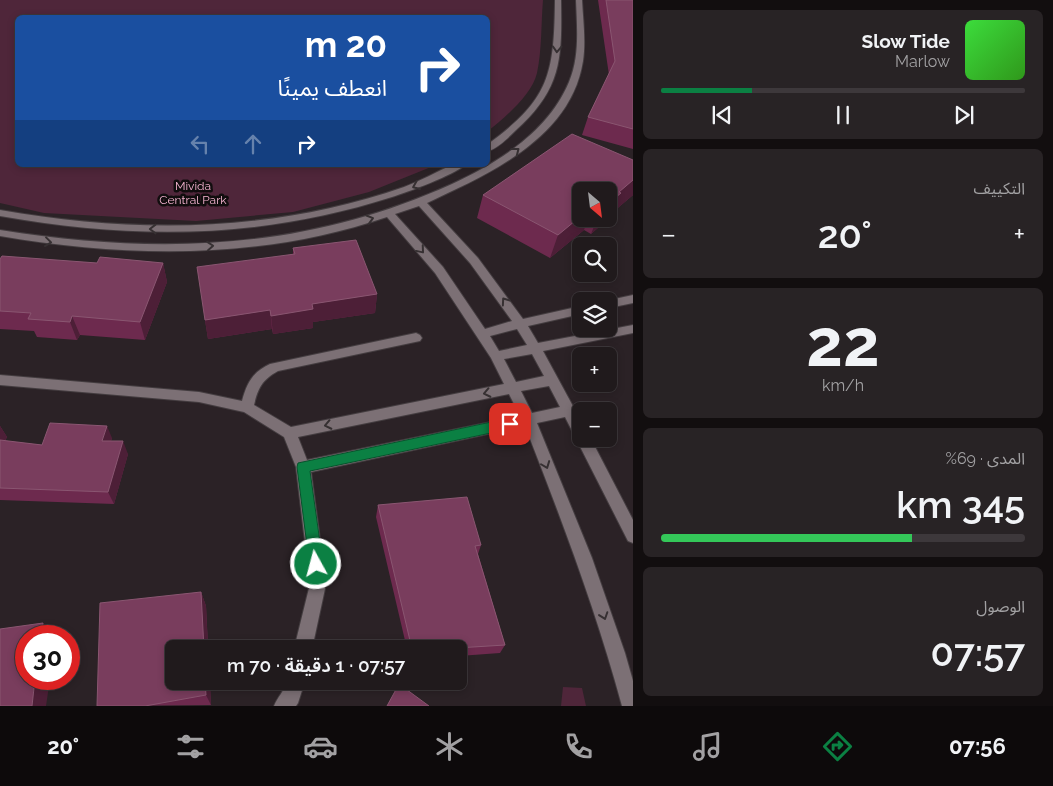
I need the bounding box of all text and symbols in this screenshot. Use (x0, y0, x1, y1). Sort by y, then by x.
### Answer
text: 20 m (305, 24, 387, 65)
text: Slow Tide (861, 30, 950, 52)
icon: right (405, 35, 470, 100)
one-way arrow (552, 45, 563, 53)
text: Marlow (895, 52, 950, 71)
text: انعطف يمينًا (278, 75, 387, 101)
icon: previous (708, 101, 736, 129)
icon: pause (829, 101, 857, 129)
icon: next (950, 101, 978, 129)
icon: left (186, 130, 214, 158)
icon: ahead (239, 130, 267, 158)
icon: right (292, 130, 320, 158)
one-way arrow (510, 148, 519, 156)
park label: Mivida Central Park (159, 179, 227, 207)
text: التكييف (973, 179, 1025, 198)
one-way arrow (412, 180, 421, 190)
north arrow (572, 182, 618, 228)
map controls (572, 182, 617, 447)
text: 20° (818, 212, 872, 257)
one-way arrow (365, 214, 373, 224)
text: − (661, 218, 676, 251)
text: + (1013, 218, 1025, 251)
one-way arrow (149, 223, 157, 234)
one-way arrow (44, 236, 52, 246)
button: search (572, 237, 617, 282)
one-way arrow (206, 241, 214, 252)
one-way arrow (415, 244, 424, 253)
button: layers (572, 292, 617, 337)
one-way arrow (502, 297, 511, 307)
text: 22 (806, 305, 880, 381)
button: + (572, 347, 617, 392)
text: km/h (822, 376, 864, 395)
one-way arrow (483, 387, 492, 398)
button: − (572, 402, 617, 447)
pin (489, 403, 531, 445)
icon: arrive (496, 410, 524, 438)
one-way arrow (323, 420, 332, 430)
text: المدى · 69% (945, 449, 1025, 468)
one-way arrow (540, 460, 550, 468)
text: 345 km (896, 482, 1025, 527)
position arrow (289, 537, 341, 589)
text: الوصول (976, 597, 1025, 616)
one-way arrow (598, 612, 608, 620)
speed limit sign: 30 (15, 625, 80, 690)
text: 07:57 (931, 630, 1025, 675)
text: 07:57 · 1 دقيقة · 70 m (227, 654, 405, 676)
icon: filters (173, 729, 208, 764)
icon: car (303, 729, 338, 764)
icon: climate (432, 729, 467, 764)
icon: phone (561, 729, 596, 764)
icon: music (690, 729, 725, 764)
icon: directions (820, 729, 855, 764)
text: 20° (47, 733, 79, 759)
text: 07:56 (949, 733, 1006, 759)

